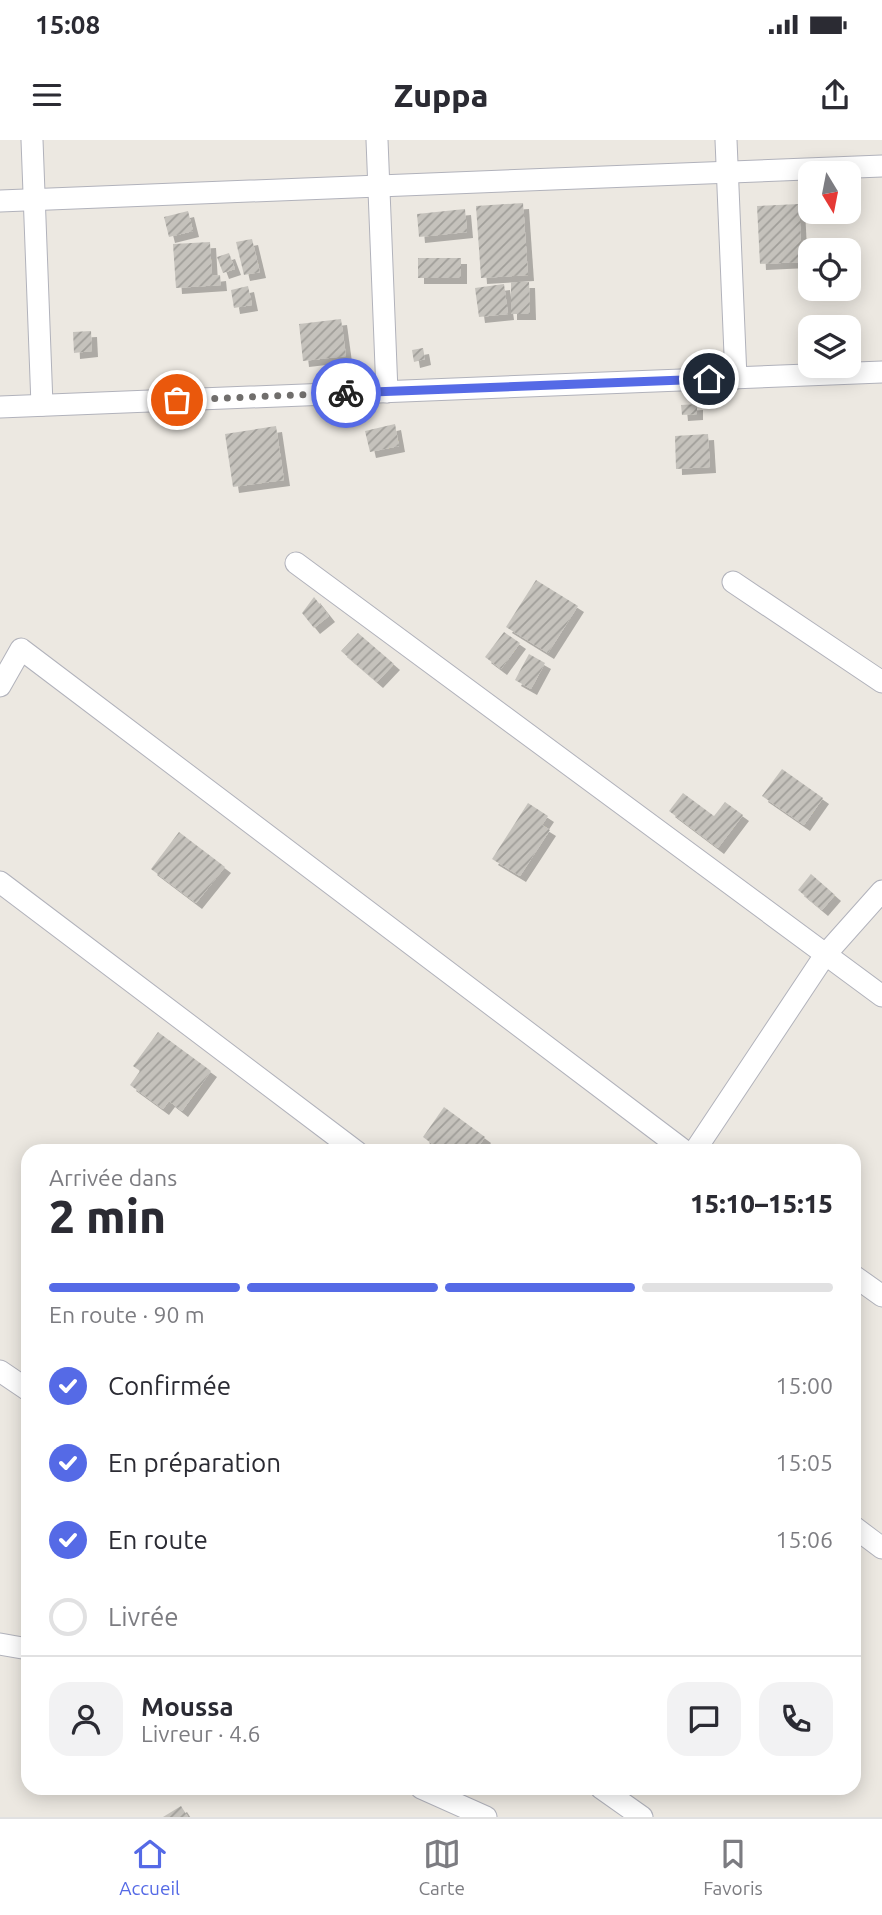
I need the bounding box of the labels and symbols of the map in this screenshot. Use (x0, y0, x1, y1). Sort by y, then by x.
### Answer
north arrow (798, 161, 861, 224)
pin (679, 349, 739, 409)
courier (311, 358, 381, 428)
pin (147, 370, 207, 430)

